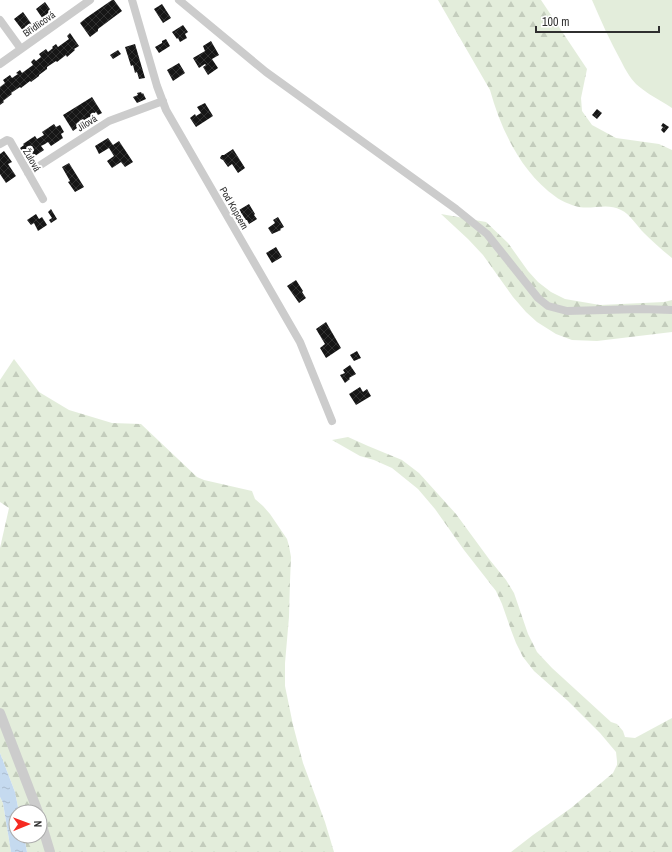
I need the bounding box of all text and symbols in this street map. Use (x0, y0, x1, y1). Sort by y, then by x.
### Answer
street label: Břidlicová (20, 8, 58, 40)
scale bar (536, 8, 659, 34)
text: 100 m (542, 14, 569, 30)
street label: Jílová (74, 112, 100, 134)
street label: Žulová (20, 146, 44, 174)
street label: Pod Kopcem (217, 184, 251, 232)
north arrow (8, 804, 48, 844)
text: N (31, 820, 45, 827)

